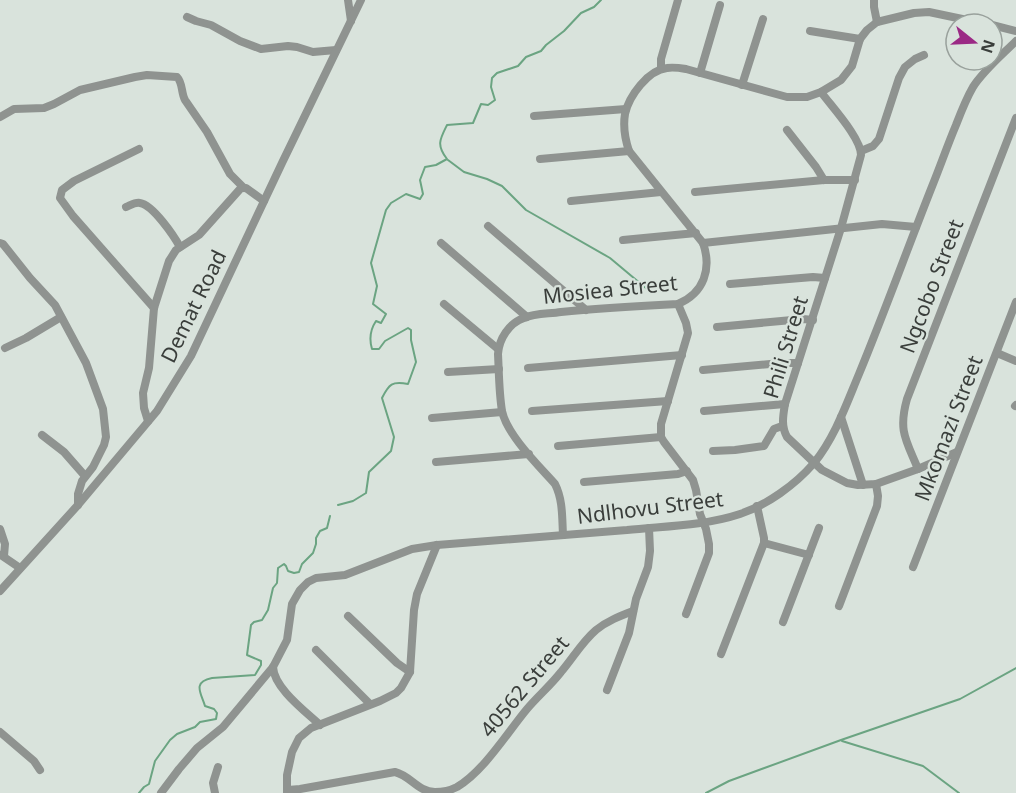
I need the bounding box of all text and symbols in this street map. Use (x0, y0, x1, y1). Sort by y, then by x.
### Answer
north arrow (944, 12, 1004, 72)
text: N (976, 37, 1001, 56)
street label: Ngcobo Street (893, 215, 970, 357)
street label: Demat Road (154, 245, 232, 367)
street label: Mosiea Street (541, 268, 679, 310)
street label: Phili Street (756, 292, 814, 402)
street label: Mkomazi Street (907, 351, 989, 505)
street label: Ndlhovu Street (575, 484, 725, 530)
street label: 40562 Street (473, 629, 575, 743)

